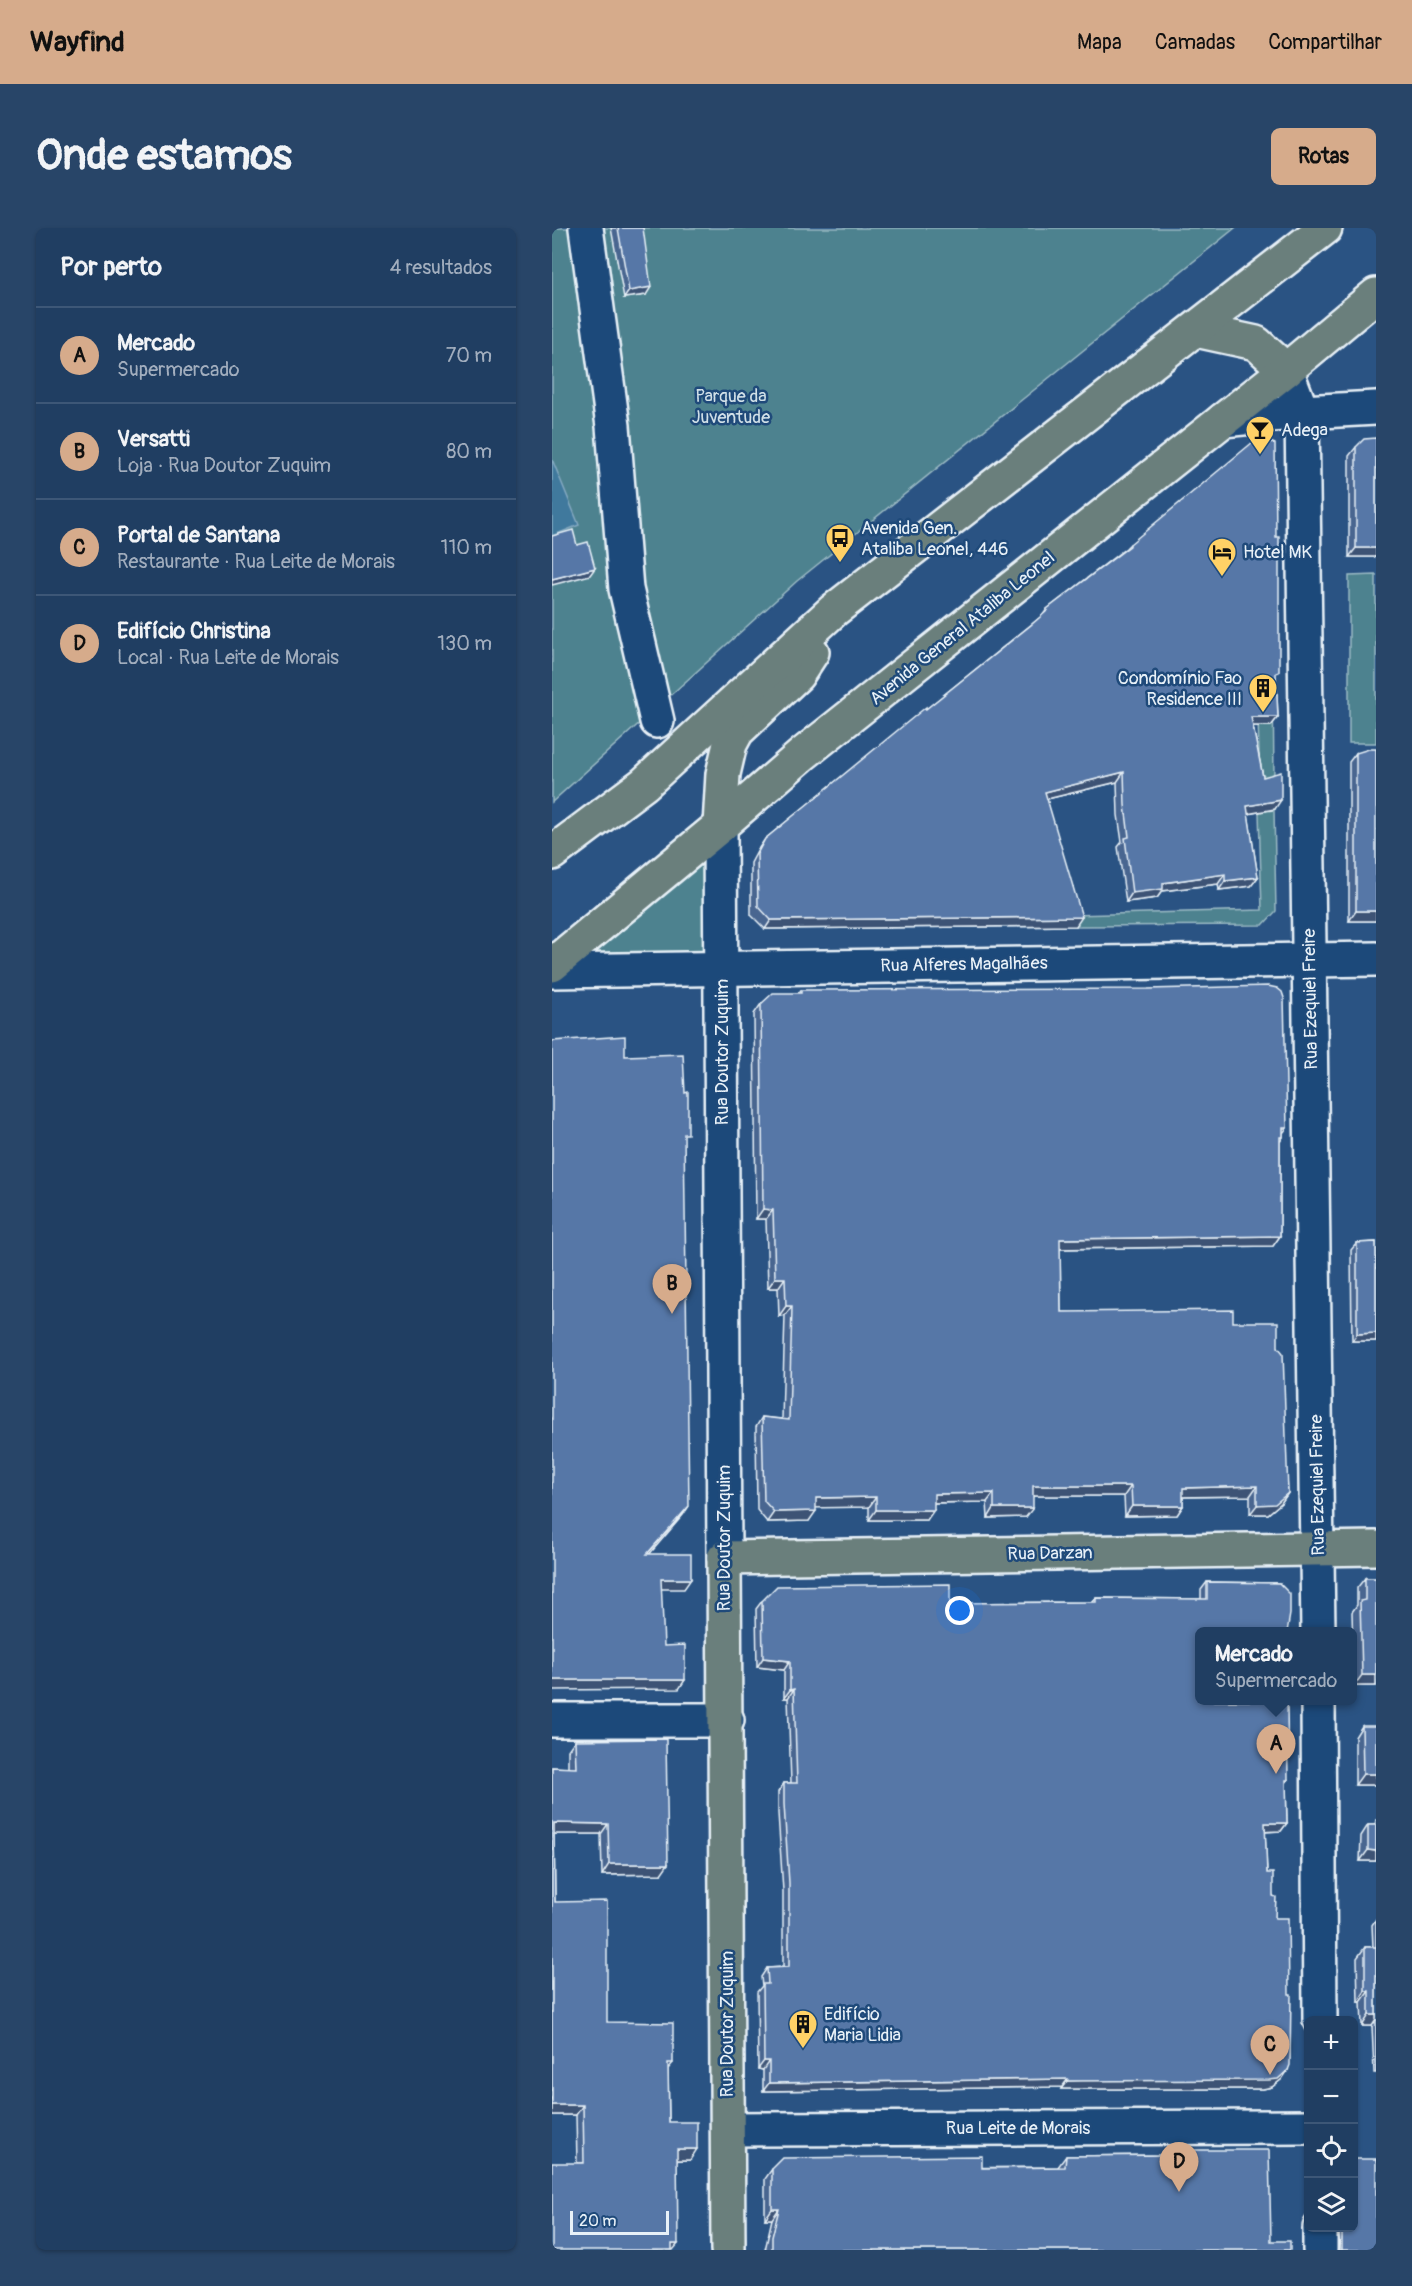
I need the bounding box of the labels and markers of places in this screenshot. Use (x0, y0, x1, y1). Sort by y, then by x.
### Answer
bar icon: Adega (1244, 414, 1276, 456)
place label: Adega (1281, 419, 1328, 442)
place label: Avenida Gen. Ataliba Leonel, 446 (861, 517, 1009, 561)
bus stop icon: Avenida Gen. Ataliba Leonel, 446 (824, 522, 856, 564)
hotel icon: Hotel MK (1206, 536, 1238, 578)
place label: Hotel MK (1243, 541, 1312, 564)
place label: Condomínio Fao Residence III (1118, 667, 1242, 711)
building icon: Condomínio Fao Residence III (1247, 672, 1279, 714)
pin: B (652, 1264, 692, 1314)
pin: A (1256, 1724, 1296, 1774)
place label: Edifício Maria Lidia (824, 2003, 901, 2047)
building icon: Edifício Maria Lidia (787, 2008, 819, 2050)
pin: C (1250, 2026, 1290, 2075)
pin: D (1160, 2142, 1198, 2192)

